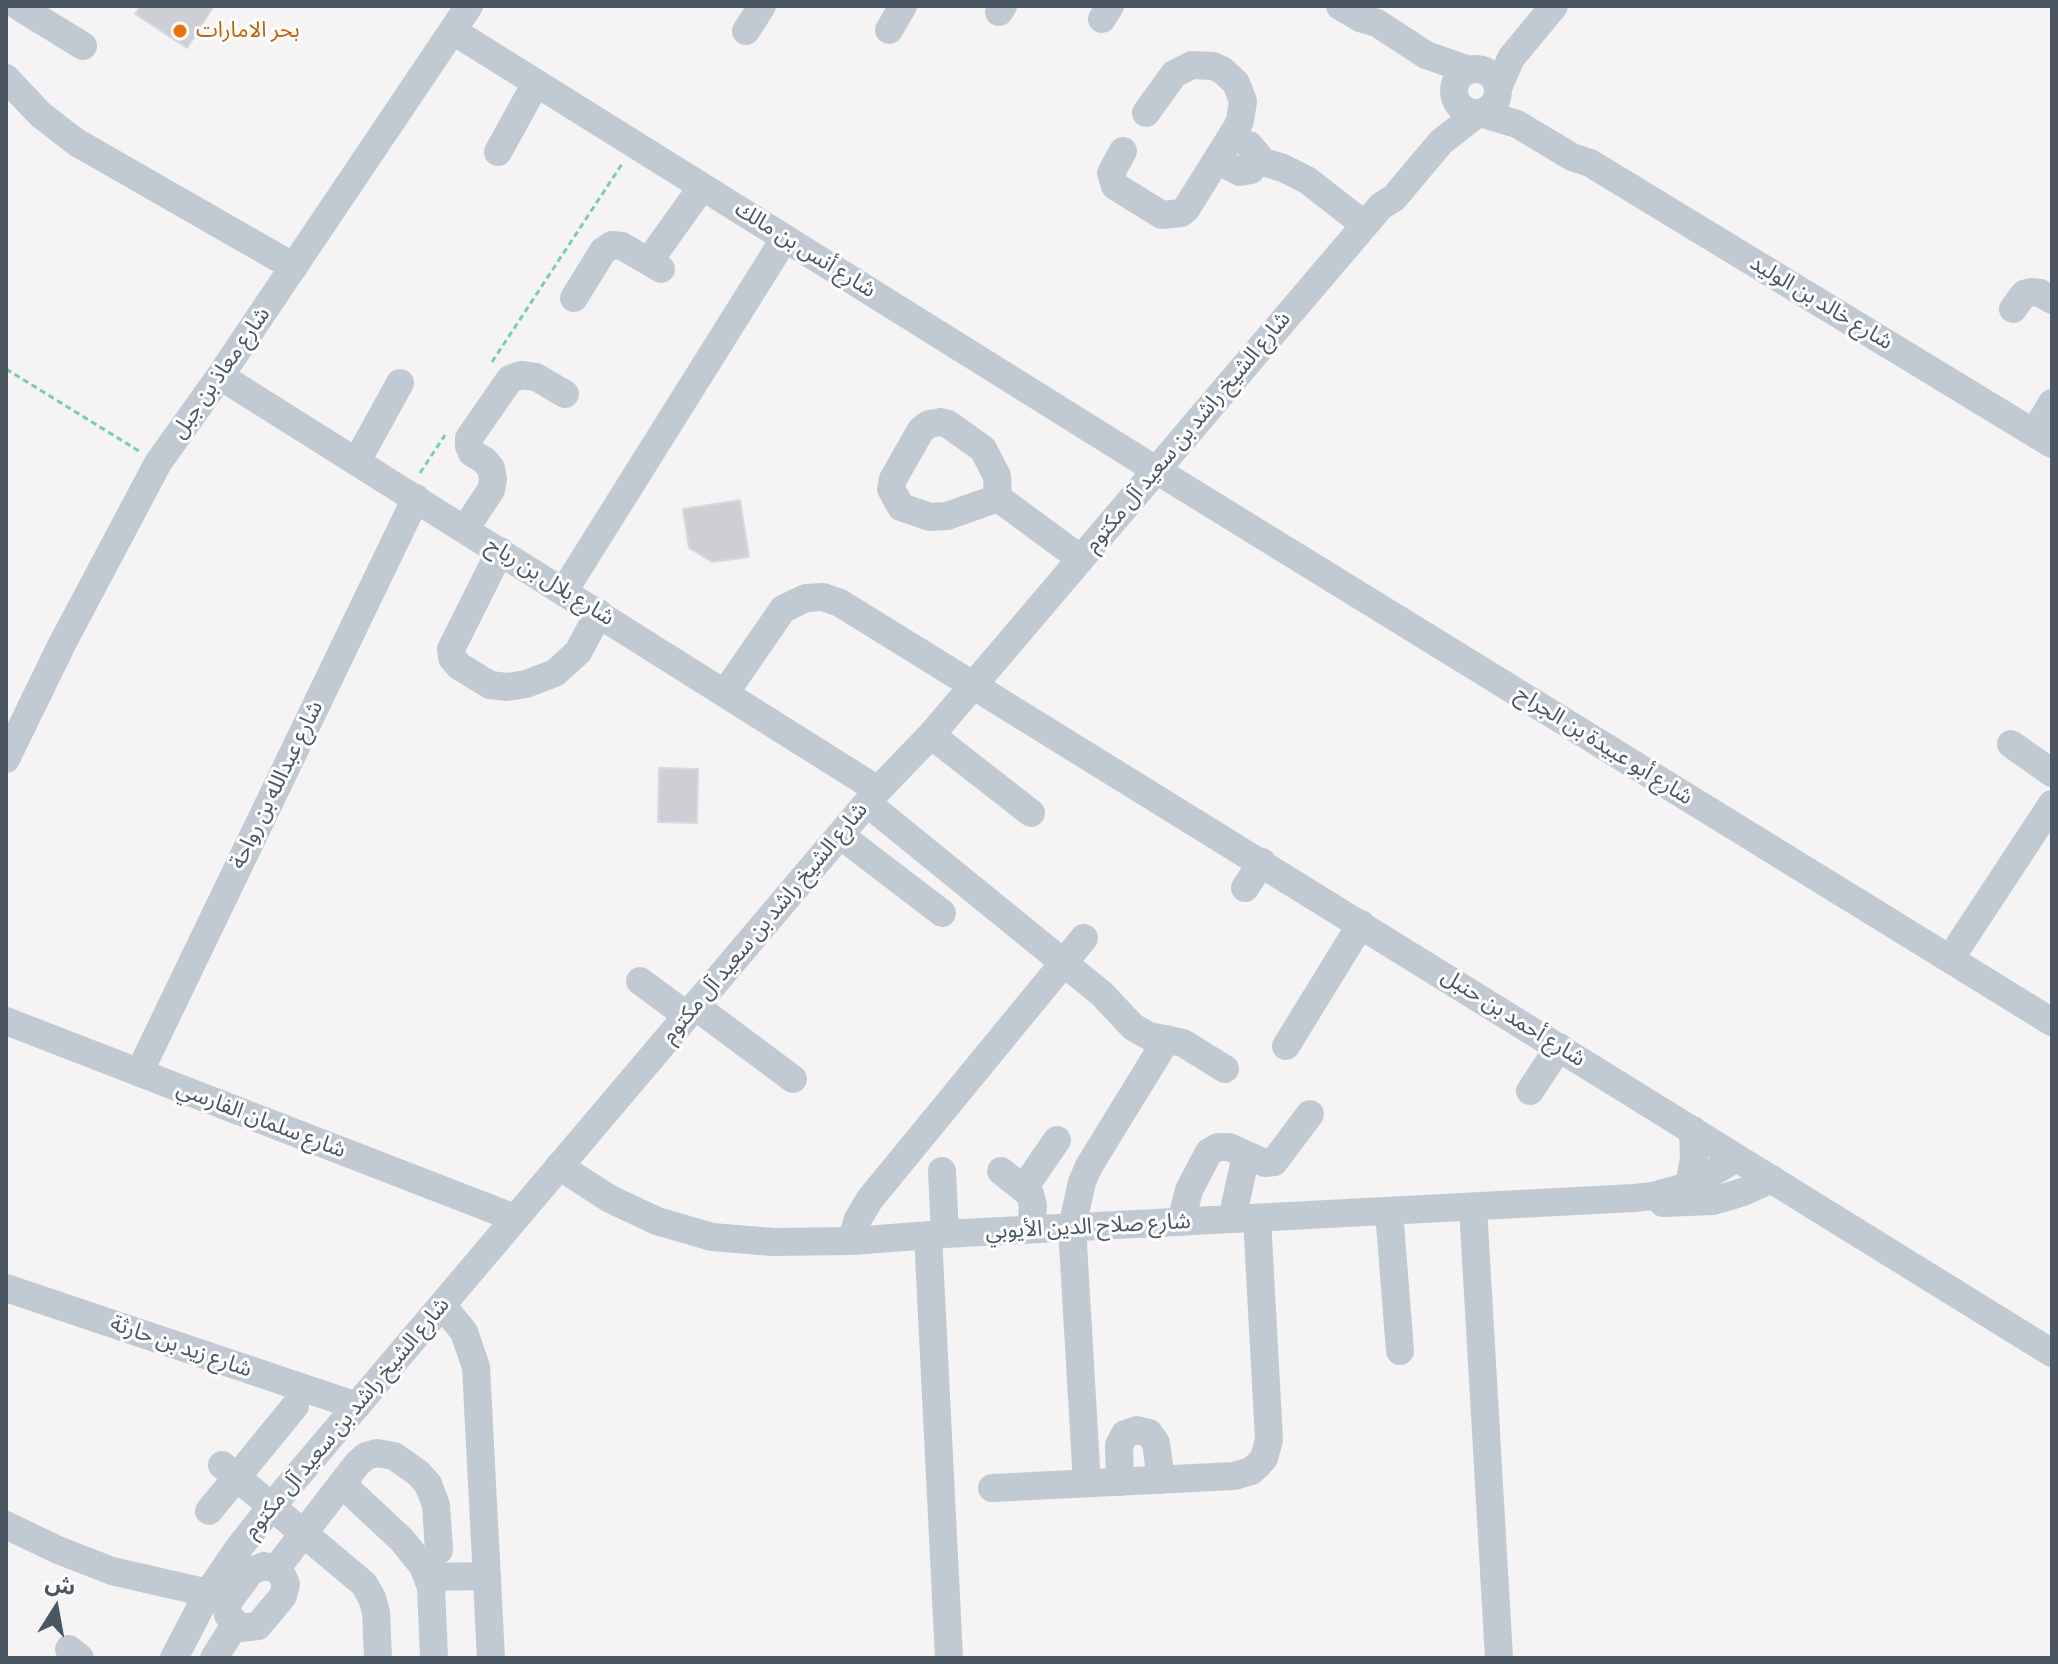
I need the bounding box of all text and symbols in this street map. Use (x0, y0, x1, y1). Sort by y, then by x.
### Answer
place label: بحر الامارات (196, 18, 300, 44)
marker: بحر الامارات (171, 22, 189, 40)
street label: شارع أنس بن مالك (730, 196, 880, 304)
street label: شارع خالد بن الوليد (1745, 250, 1897, 356)
street label: شارع معاذ بن جبل (166, 302, 276, 444)
street label: شارع الشيخ راشد بن سعيد آل مكتوم (1079, 306, 1297, 558)
street label: شارع بلال بن رباح (481, 532, 619, 632)
street label: شارع أبو عبيدة بن الجراح (1511, 681, 1697, 811)
street label: شارع عبدالله بن رواحة (225, 697, 329, 873)
street label: شارع الشيخ راشد بن سعيد آل مكتوم (656, 797, 874, 1049)
street label: شارع أحمد بن حنبل (1436, 963, 1590, 1073)
street label: شارع سلمان الفارسي (173, 1076, 349, 1164)
street label: شارع صلاح الدين الأيوبي (985, 1208, 1191, 1246)
street label: شارع الشيخ راشد بن سعيد آل مكتوم (238, 1292, 456, 1544)
street label: شارع زيد بن حارثة (107, 1310, 255, 1384)
text: ش (43, 1567, 78, 1602)
north arrow (16, 1568, 96, 1648)

